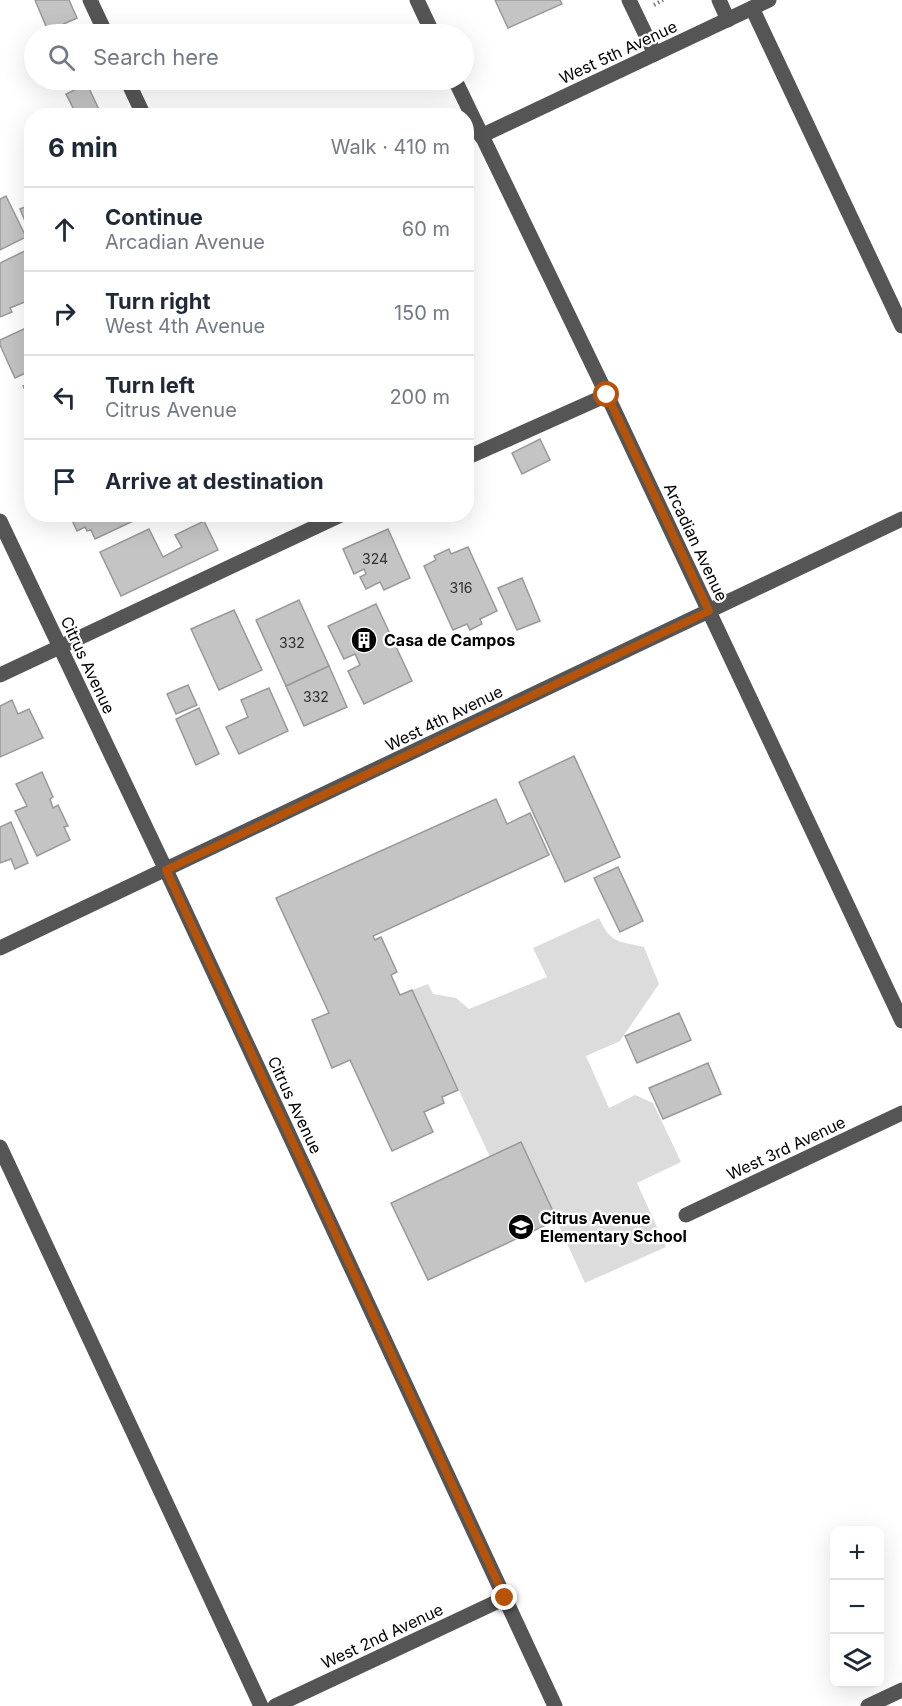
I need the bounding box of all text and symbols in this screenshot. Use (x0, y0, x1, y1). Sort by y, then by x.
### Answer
street label: West 5th Avenue (556, 16, 680, 88)
search box (24, 24, 474, 90)
icon: search (45, 41, 78, 74)
text: Search here (93, 44, 219, 70)
text: 6 min (48, 132, 118, 163)
text: Walk · 410 m (331, 135, 450, 159)
text: Continue (105, 204, 203, 230)
icon: ahead (48, 213, 81, 246)
text: 60 m (402, 217, 450, 241)
text: Arcadian Avenue (105, 230, 265, 254)
text: Turn right (105, 288, 211, 314)
icon: right (48, 297, 81, 330)
text: 150 m (394, 301, 450, 325)
text: West 4th Avenue (105, 314, 265, 338)
text: Turn left (105, 372, 195, 398)
icon: left (48, 381, 81, 414)
route start (593, 381, 619, 407)
text: 200 m (389, 385, 450, 409)
text: Citrus Avenue (105, 398, 237, 422)
icon: arrive (48, 465, 81, 498)
text: Arrive at destination (105, 468, 324, 494)
street label: Arcadian Avenue (660, 480, 732, 604)
house number: 324 (362, 550, 388, 567)
house number: 316 (449, 579, 473, 596)
street label: Citrus Avenue (57, 613, 119, 717)
building icon: Casa de Campos (349, 625, 379, 655)
place label: Casa de Campos (384, 630, 515, 650)
house number: 332 (279, 634, 305, 651)
street label: West 4th Avenue (382, 681, 506, 755)
house number: 332 (303, 688, 329, 705)
street label: Citrus Avenue (264, 1053, 326, 1157)
street label: West 3rd Avenue (723, 1112, 849, 1184)
place label: Citrus Avenue Elementary School (540, 1208, 687, 1246)
school or university icon: Citrus Avenue Elementary School (506, 1212, 536, 1242)
map controls (830, 1526, 884, 1688)
button: + (830, 1526, 884, 1580)
button: − (830, 1580, 884, 1634)
route end (491, 1584, 517, 1610)
street label: West 2nd Avenue (318, 1599, 446, 1673)
button: layers (830, 1634, 884, 1688)

